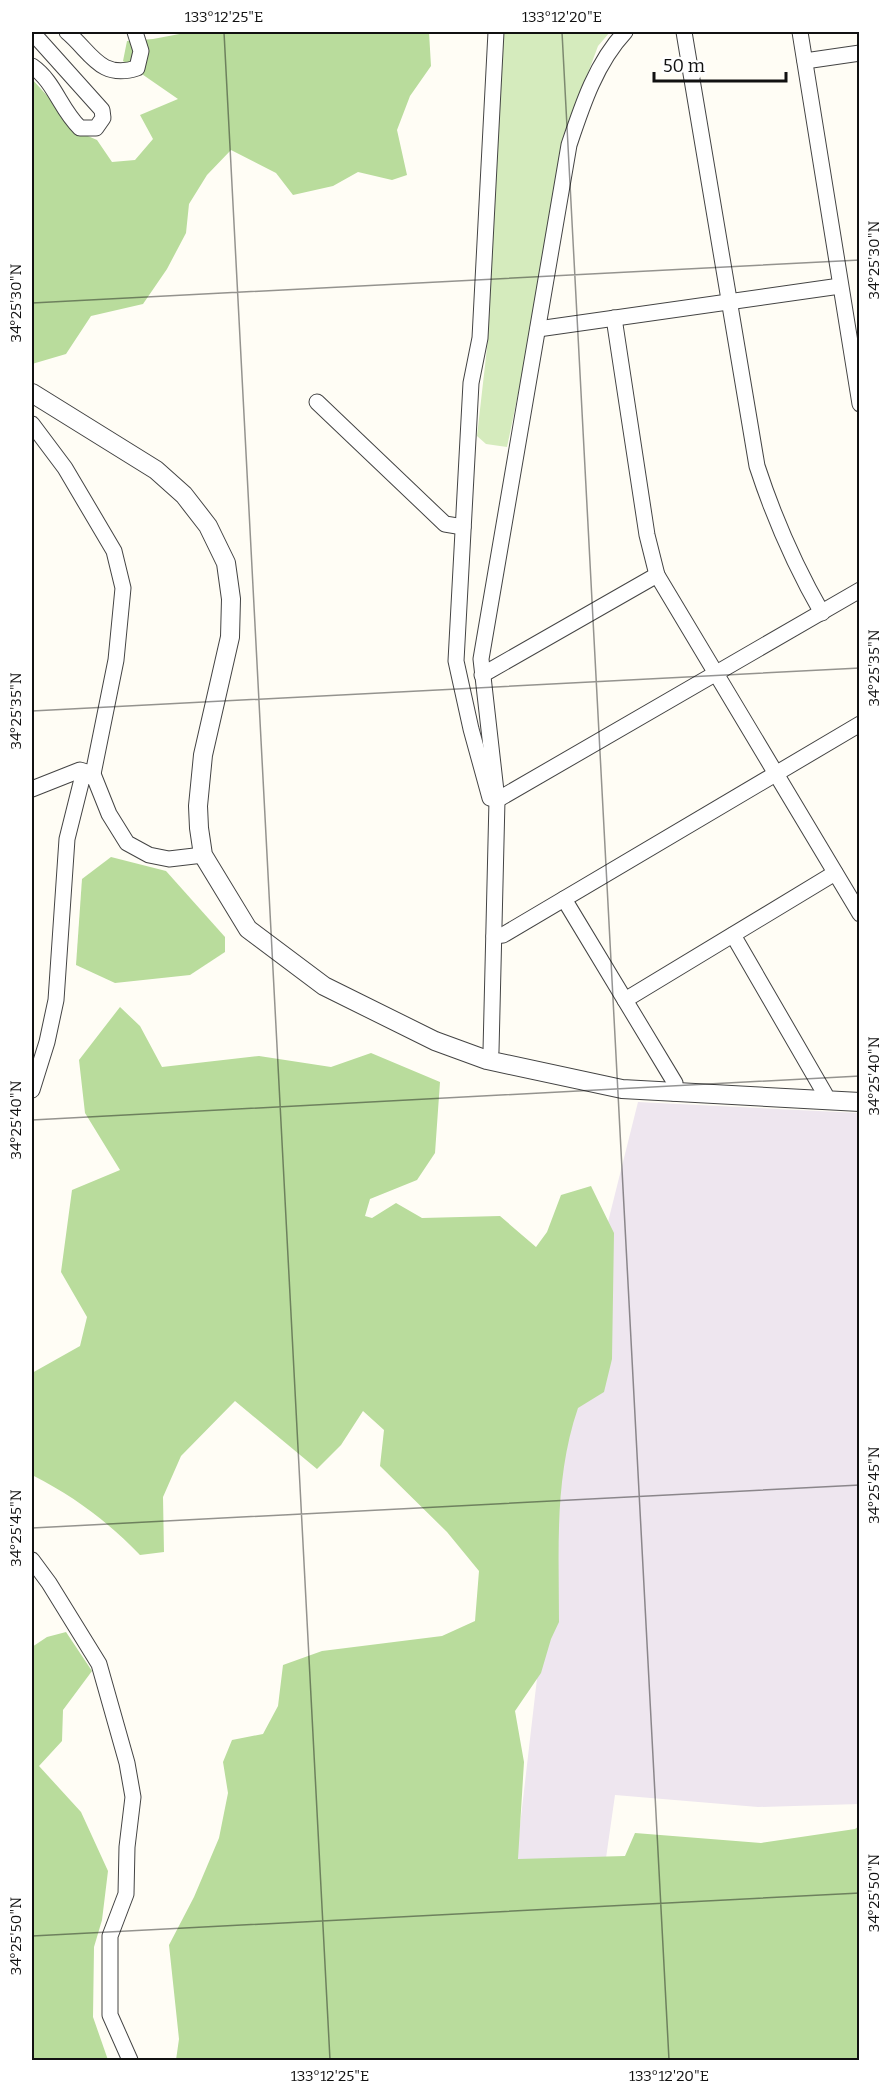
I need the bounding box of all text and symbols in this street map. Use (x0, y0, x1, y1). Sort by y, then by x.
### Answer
text: 133°12'25"E (185, 8, 263, 26)
text: 133°12'20"E (522, 8, 602, 26)
scale bar (654, 45, 786, 83)
text: 50 m (663, 55, 705, 77)
text: 34°25'30"N (865, 220, 883, 299)
text: 34°25'30"N (7, 263, 25, 342)
text: 34°25'35"N (865, 629, 883, 707)
text: 34°25'35"N (7, 672, 25, 750)
text: 34°25'40"N (865, 1036, 883, 1116)
text: 34°25'40"N (7, 1080, 25, 1160)
text: 34°25'45"N (865, 1446, 883, 1524)
text: 34°25'45"N (7, 1489, 25, 1567)
text: 34°25'50"N (865, 1854, 883, 1932)
text: 34°25'50"N (7, 1897, 25, 1975)
text: 133°12'25"E (291, 2067, 369, 2085)
text: 133°12'20"E (629, 2067, 709, 2085)

